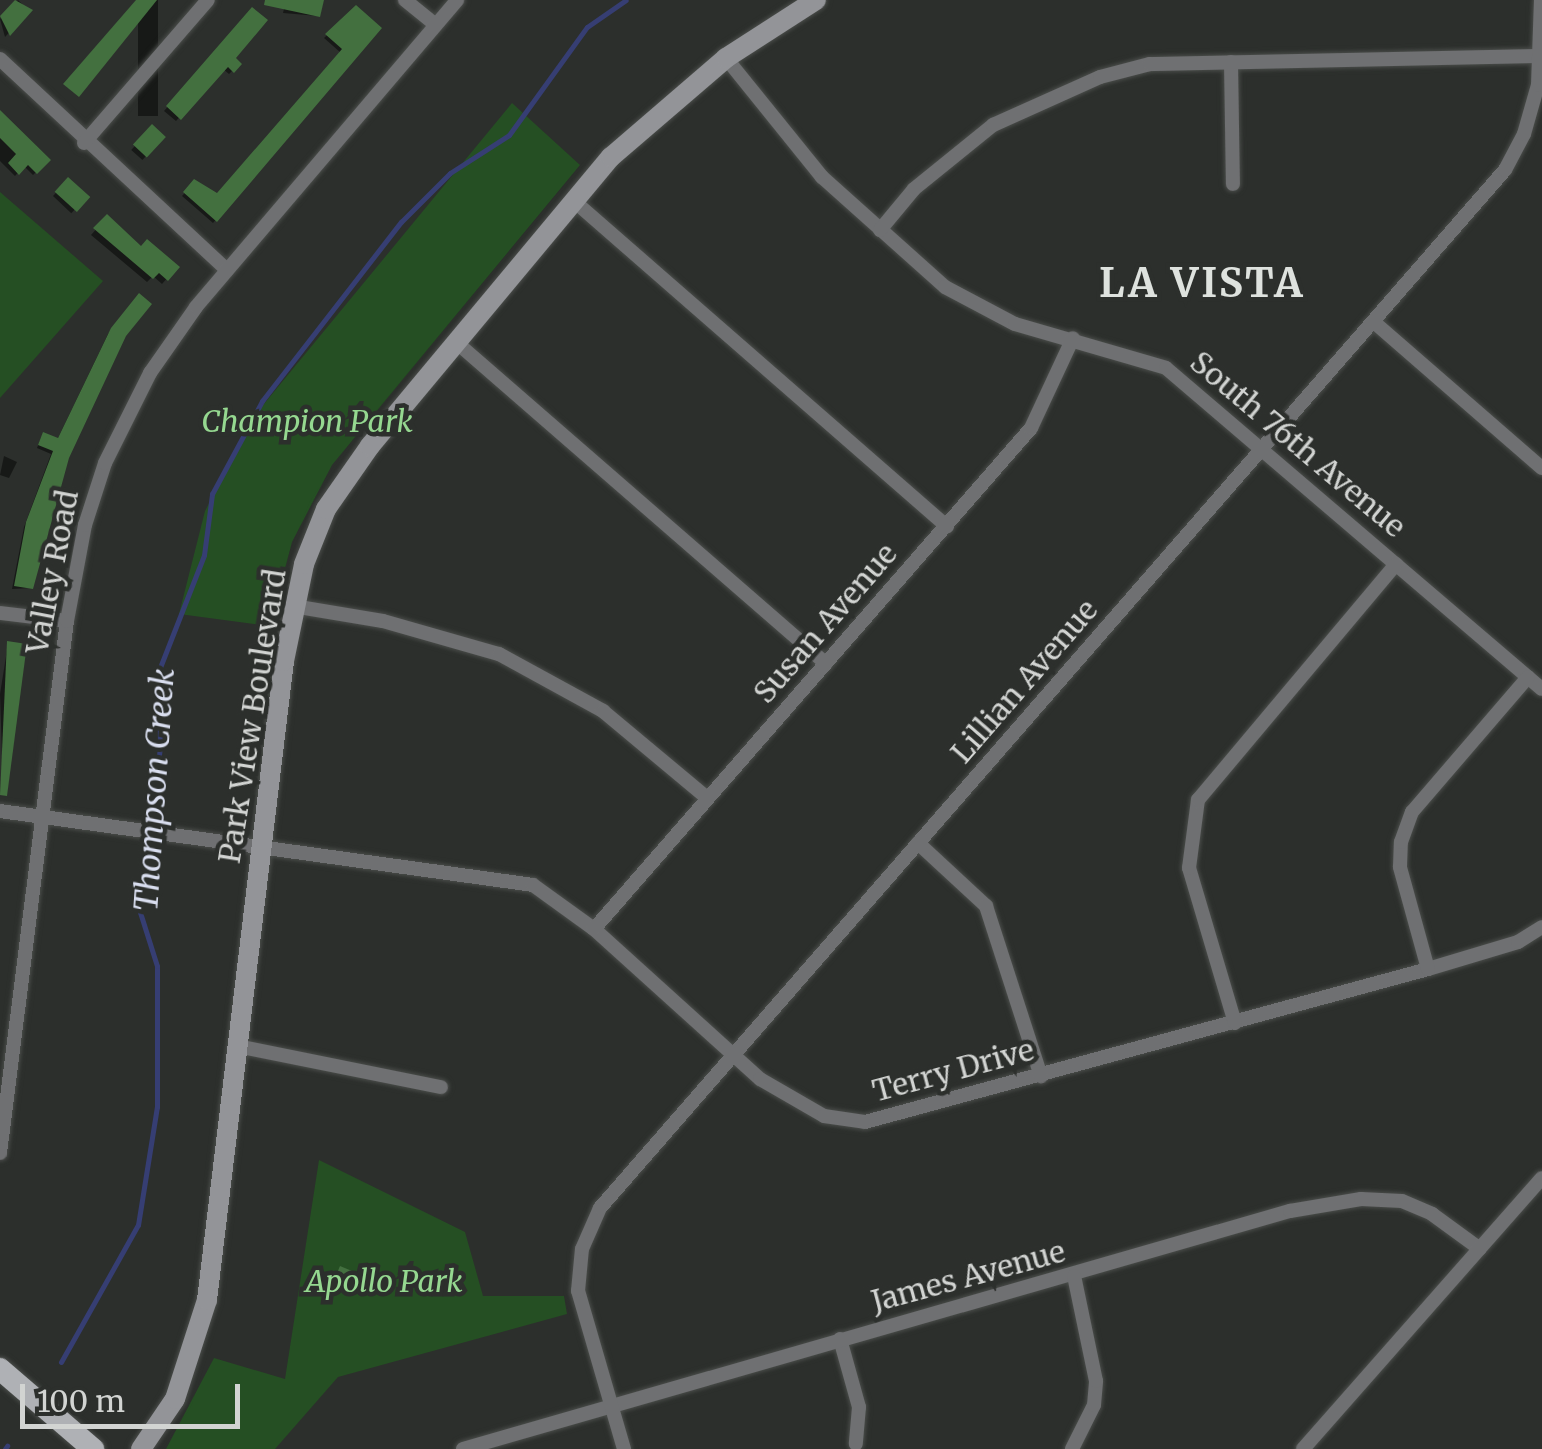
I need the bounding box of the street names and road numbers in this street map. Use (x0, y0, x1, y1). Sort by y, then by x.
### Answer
street label: South 76th Avenue (1183, 344, 1413, 544)
street label: Valley Road (18, 487, 86, 657)
street label: Susan Avenue (746, 536, 904, 710)
street label: Park View Boulevard (211, 566, 293, 866)
street label: Lillian Avenue (943, 592, 1105, 770)
street label: Terry Drive (868, 1031, 1038, 1109)
street label: James Avenue (867, 1233, 1069, 1319)

